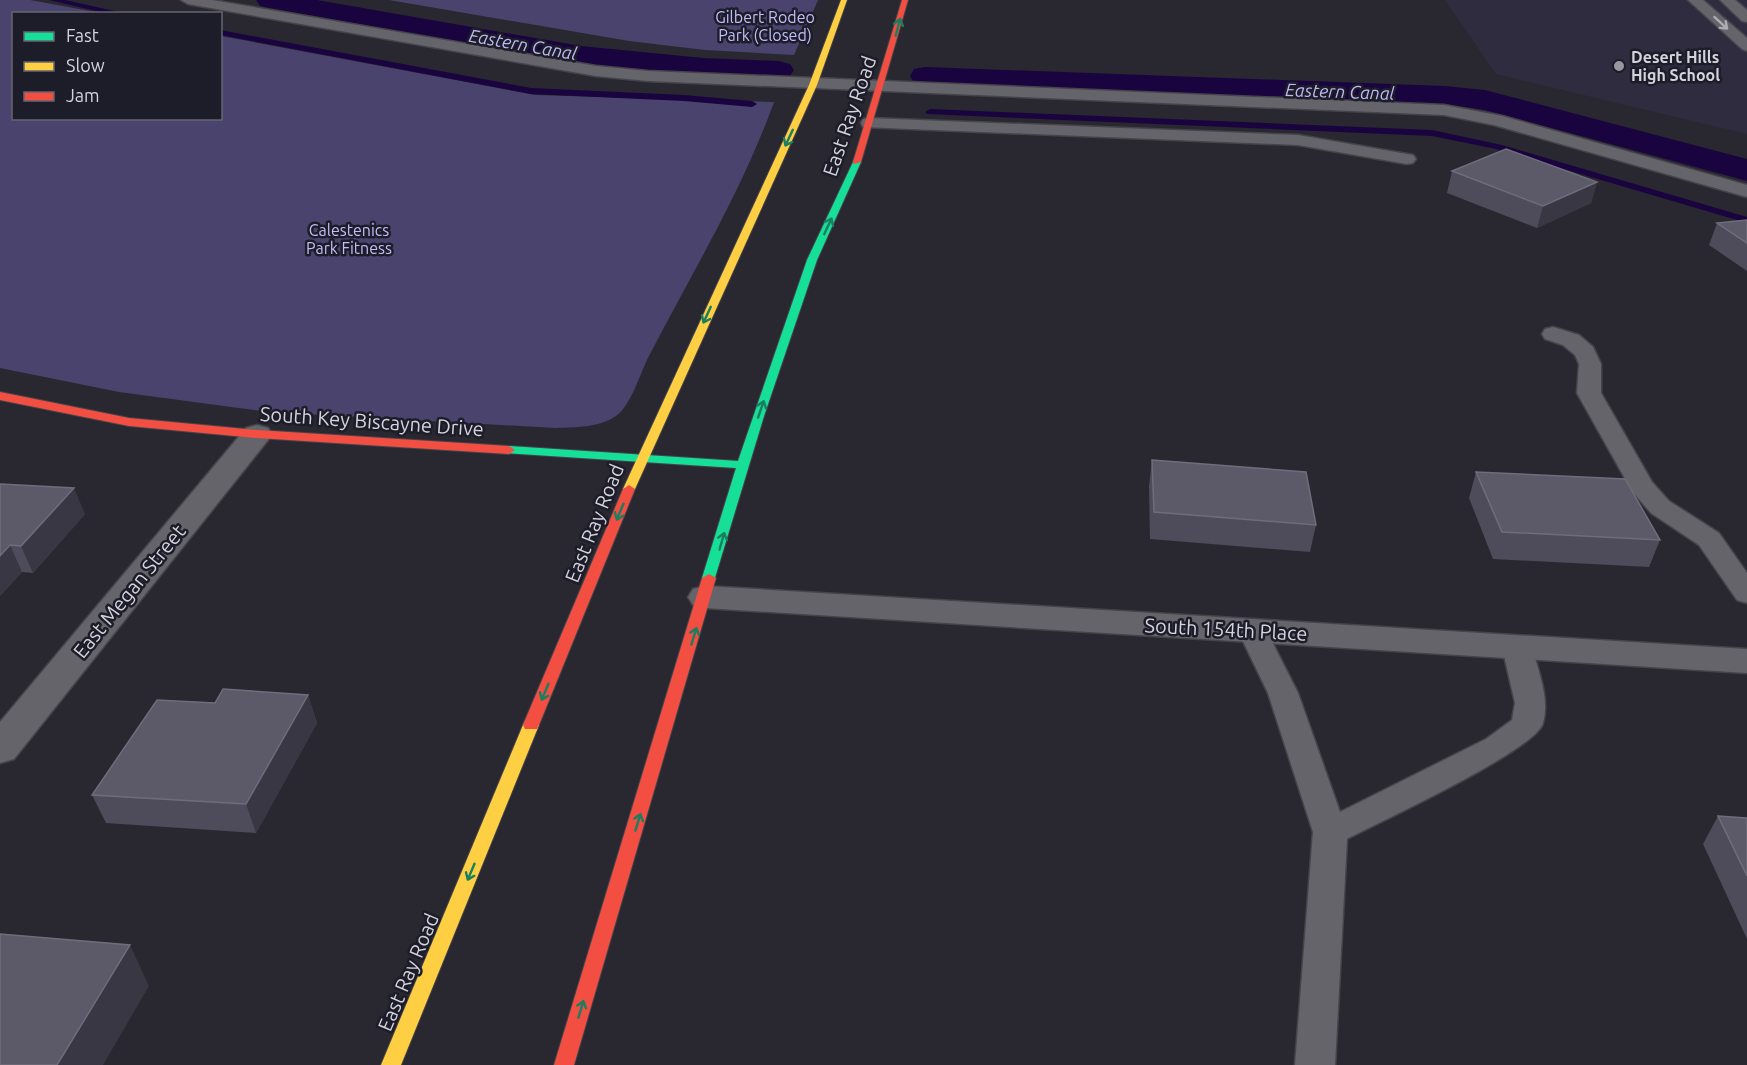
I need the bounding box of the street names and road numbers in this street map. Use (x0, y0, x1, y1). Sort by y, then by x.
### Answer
street label: East Ray Road (818, 53, 880, 179)
street label: South Key Biscayne Drive (259, 402, 485, 440)
street label: East Ray Road (560, 460, 628, 586)
street label: East Megan Street (68, 520, 190, 662)
street label: South 154th Place (1144, 613, 1308, 645)
street label: East Ray Road (373, 910, 443, 1034)

